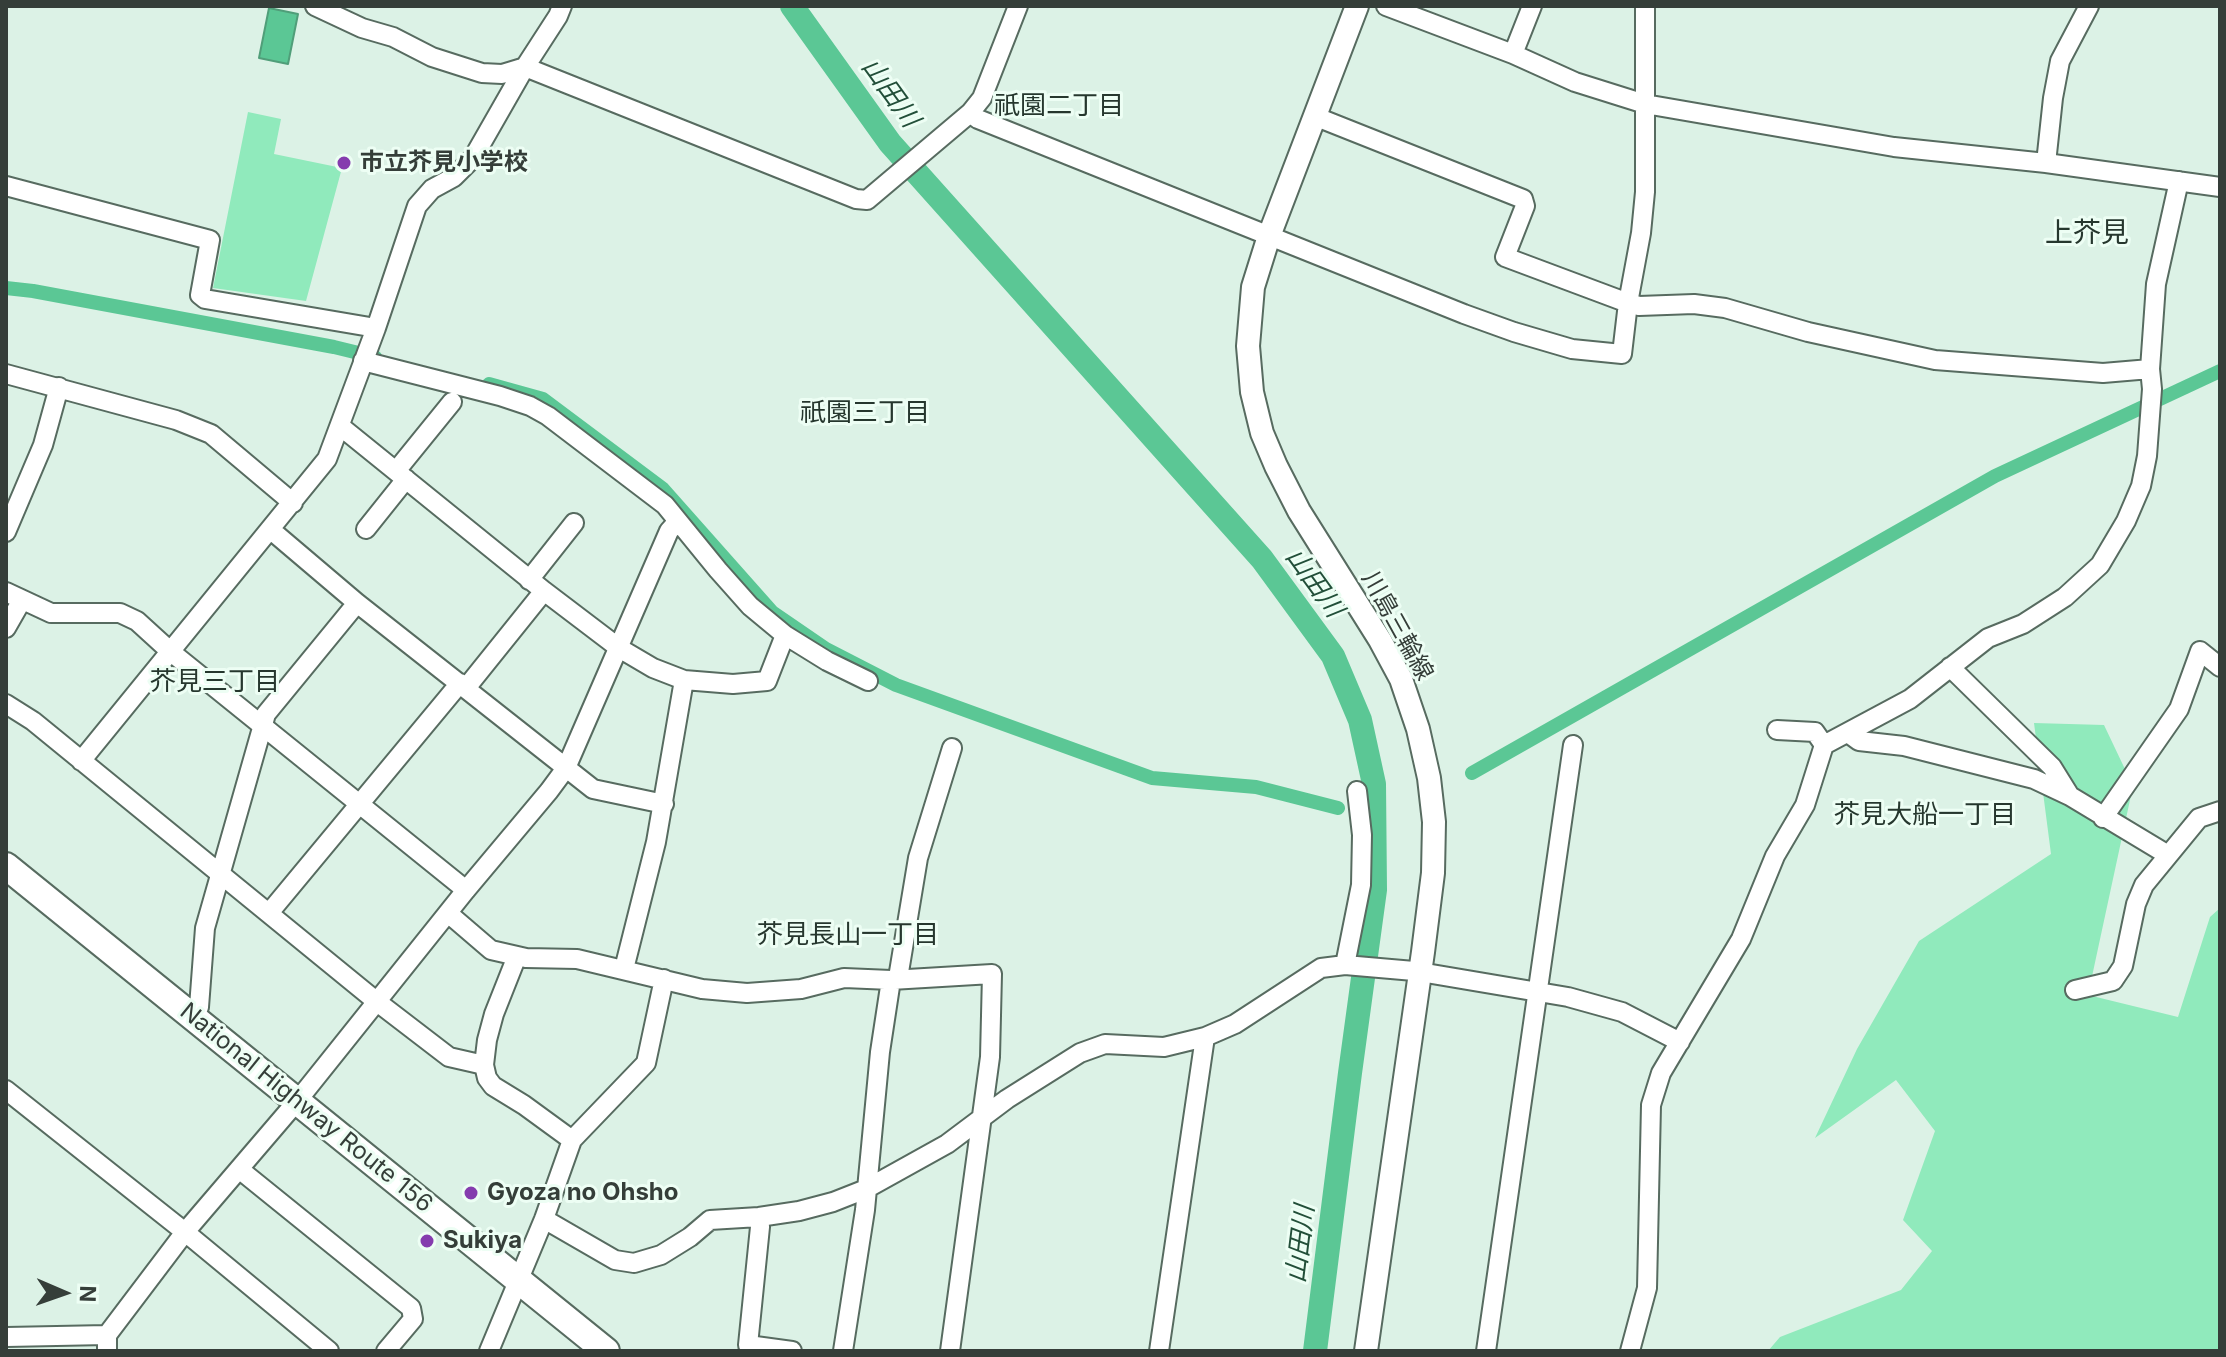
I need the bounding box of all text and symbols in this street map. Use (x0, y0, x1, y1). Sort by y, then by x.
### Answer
water label: 山田川 (854, 52, 926, 134)
district label: 祇園二丁目 (994, 90, 1124, 122)
place label: 市立芥見小学校 (360, 149, 528, 177)
marker: 市立芥見小学校 (335, 154, 353, 172)
district label: 上芥見 (2045, 217, 2129, 251)
district label: 祇園三丁目 (800, 397, 930, 429)
water label: 山田川 (1278, 542, 1350, 624)
street label: 川島三輪線 (1355, 567, 1439, 685)
district label: 芥見三丁目 (150, 666, 280, 698)
district label: 芥見大船一丁目 (1834, 799, 2016, 831)
district label: 芥見長山一丁目 (757, 919, 939, 951)
street label: National Highway Route 156 (174, 997, 438, 1219)
place label: Gyoza no Ohsho (487, 1179, 679, 1207)
marker: Gyoza no Ohsho (462, 1184, 480, 1202)
water label: 山田川 (1281, 1203, 1321, 1285)
place label: Sukiya (443, 1227, 522, 1255)
marker: Sukiya (418, 1232, 436, 1250)
north arrow (24, 1253, 104, 1333)
text: N (75, 1285, 101, 1303)

